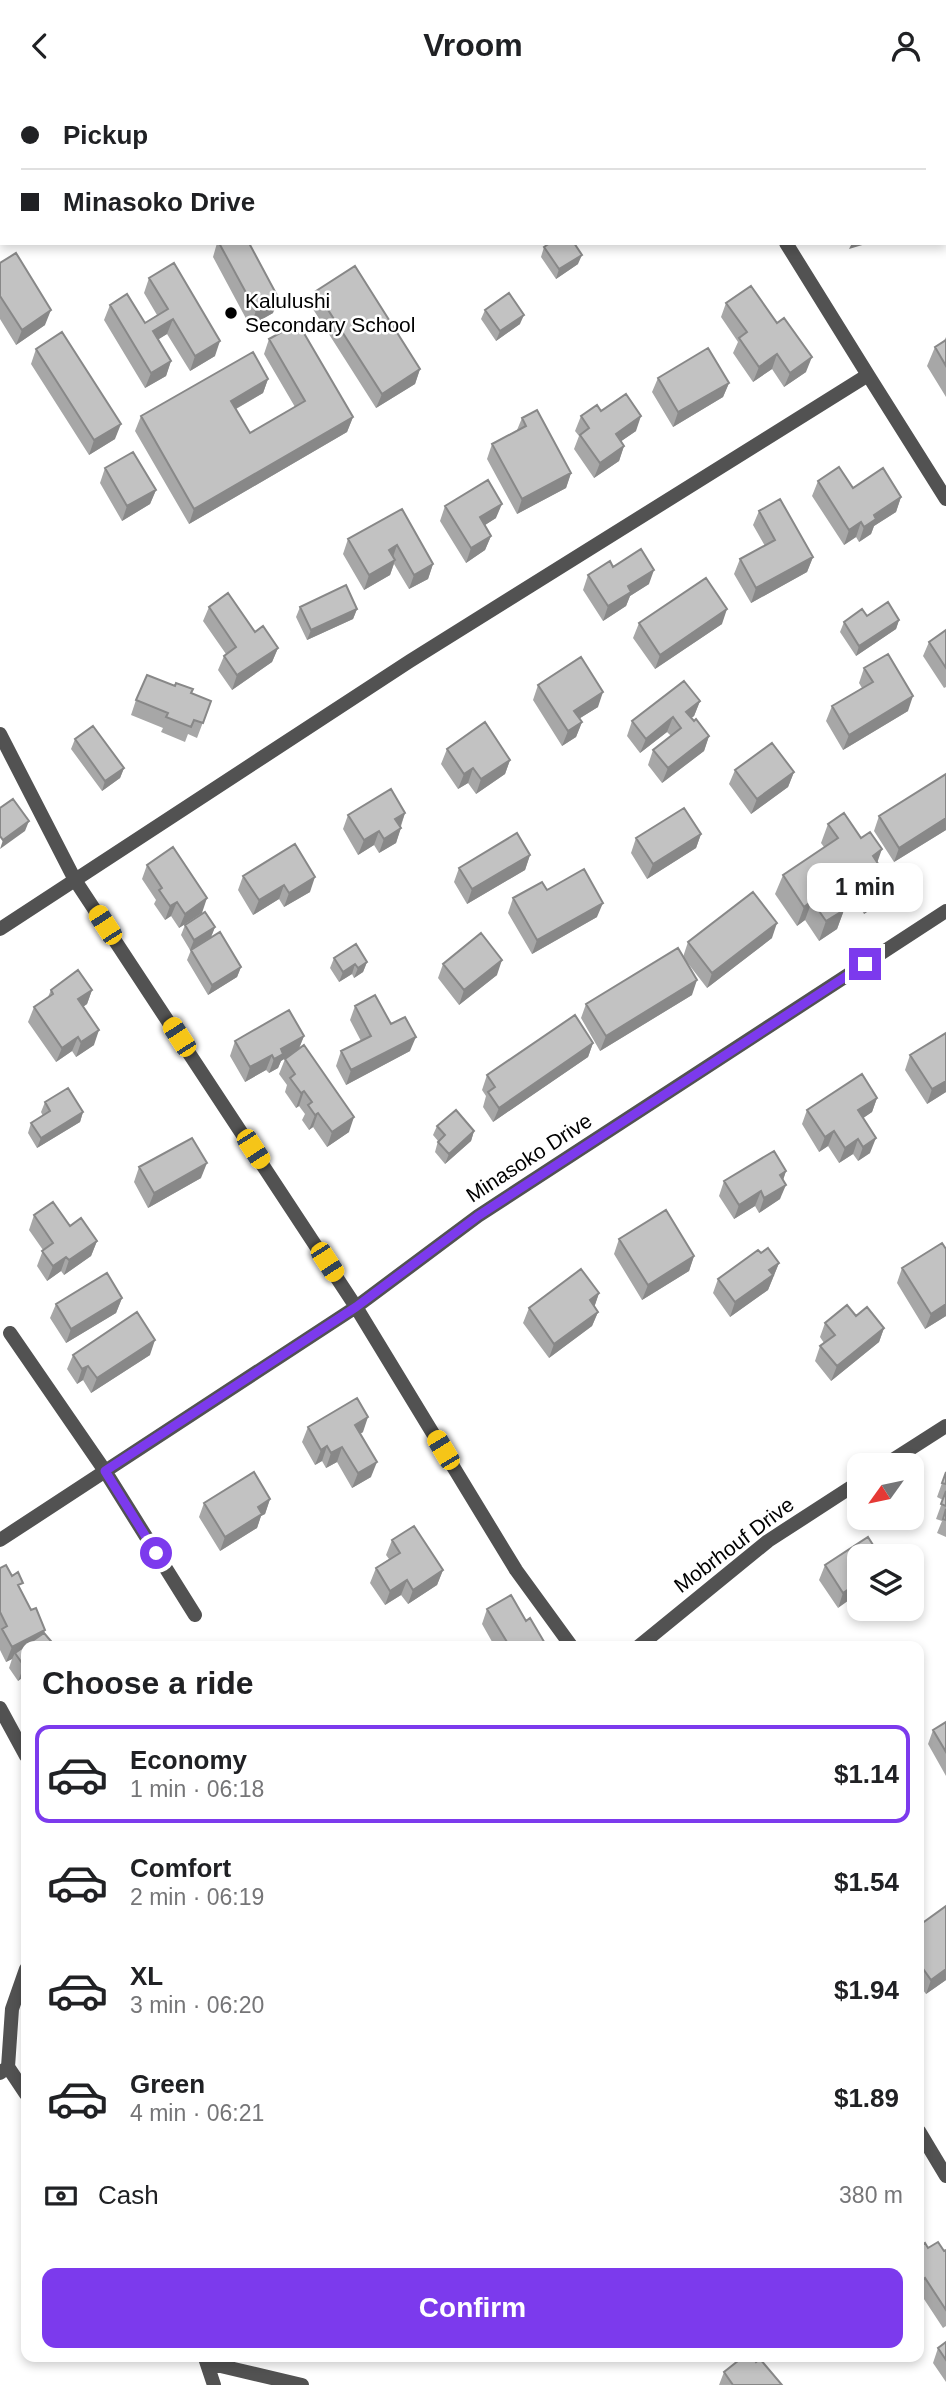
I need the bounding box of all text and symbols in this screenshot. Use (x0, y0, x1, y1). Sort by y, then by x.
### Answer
icon: back (21, 27, 59, 65)
text: Vroom (423, 27, 523, 63)
icon: person (887, 27, 925, 65)
text: Pickup (63, 120, 148, 150)
text: Minasoko Drive (63, 187, 255, 217)
place label: Kalulushi Secondary School (245, 289, 415, 336)
marker: Kalulushi Secondary School (223, 305, 239, 321)
callout: 1 min (807, 863, 923, 911)
text: 1 min (835, 874, 895, 900)
car (85, 902, 126, 948)
route end (849, 948, 881, 980)
car (159, 1014, 200, 1060)
street label: Minasoko Drive (462, 1109, 596, 1207)
car (233, 1126, 274, 1172)
car (307, 1239, 348, 1285)
car (424, 1427, 463, 1473)
north arrow (847, 1453, 924, 1529)
map controls (847, 1453, 924, 1621)
street label: Mobrhouf Drive (669, 1492, 798, 1597)
route start (140, 1537, 172, 1569)
button: layers (847, 1544, 924, 1621)
text: Choose a ride (42, 1665, 254, 1701)
icon: car (46, 1743, 109, 1806)
text: Economy (130, 1745, 247, 1775)
text: $1.14 (834, 1759, 899, 1789)
text: 1 min · 06:18 (130, 1776, 264, 1802)
icon: car (46, 1851, 109, 1914)
text: Comfort (130, 1853, 231, 1883)
text: $1.54 (834, 1867, 899, 1897)
text: 2 min · 06:19 (130, 1884, 264, 1910)
icon: car (46, 1959, 109, 2022)
text: XL (130, 1961, 163, 1991)
text: $1.94 (834, 1975, 899, 2005)
text: 3 min · 06:20 (130, 1992, 264, 2018)
icon: car (46, 2067, 109, 2130)
text: Green (130, 2069, 205, 2099)
text: $1.89 (834, 2083, 899, 2113)
text: 4 min · 06:21 (130, 2100, 264, 2126)
icon: cash (42, 2177, 80, 2215)
text: Cash (98, 2180, 159, 2210)
text: 380 m (839, 2182, 903, 2208)
button: Confirm (42, 2268, 903, 2348)

